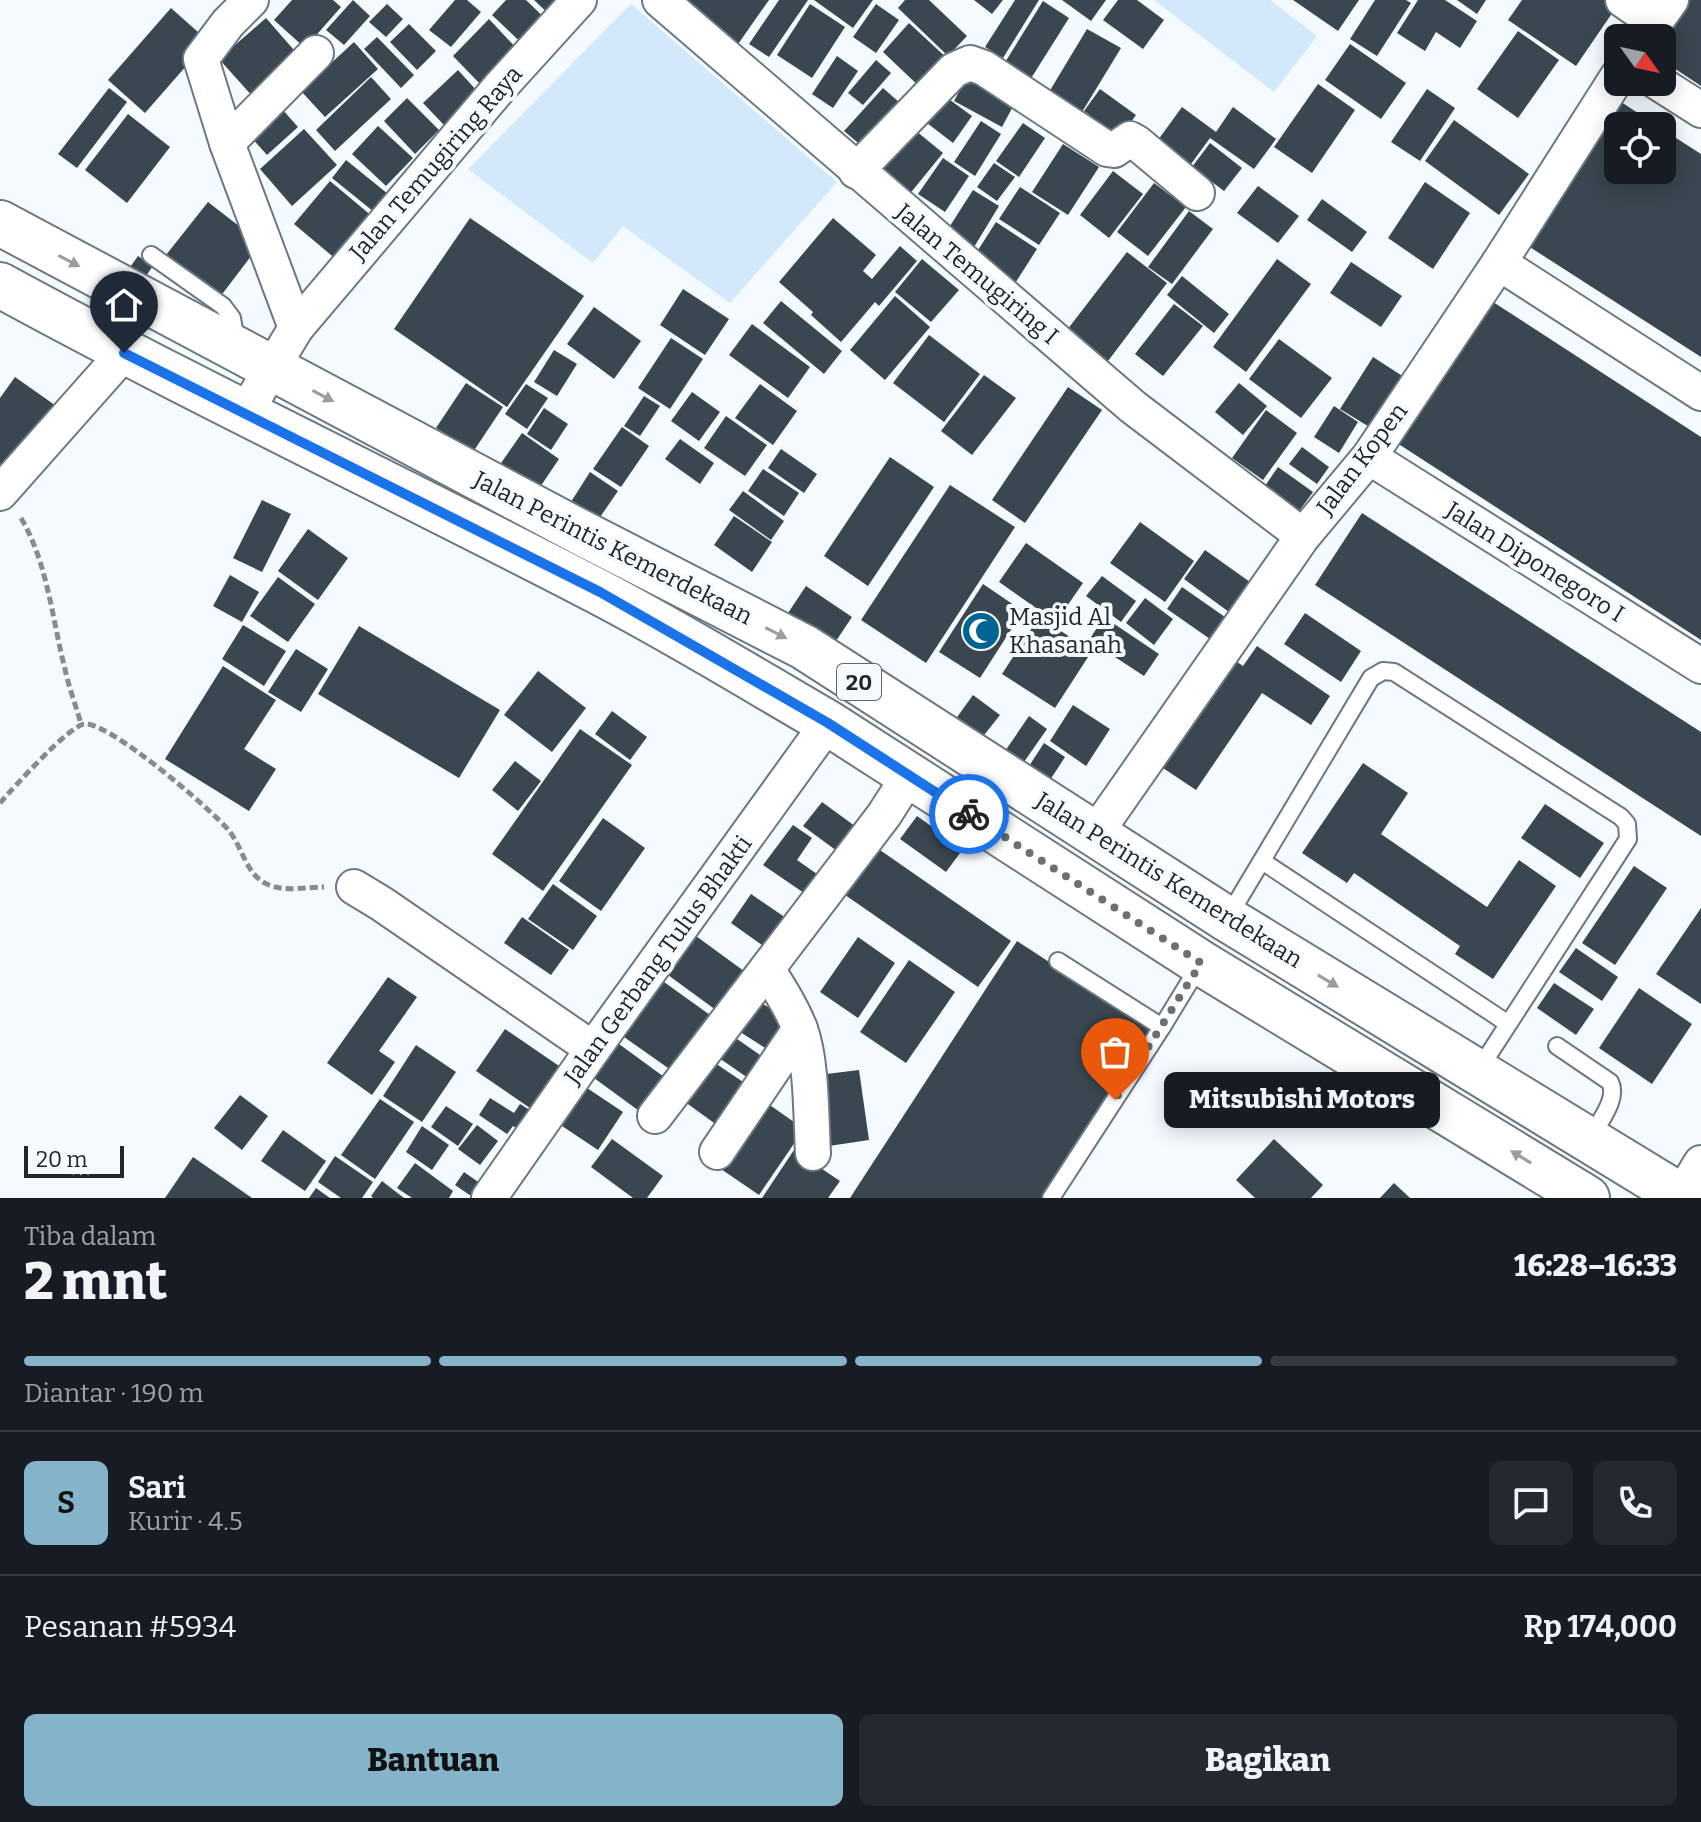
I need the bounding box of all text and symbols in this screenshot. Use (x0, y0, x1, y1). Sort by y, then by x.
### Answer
north arrow (1604, 24, 1676, 96)
map controls (1604, 24, 1676, 184)
street label: Jalan Temugiring Raya (343, 60, 528, 267)
button: locate (1604, 112, 1676, 184)
street label: Jalan Temugiring I (889, 197, 1064, 350)
one-way arrow (57, 254, 80, 267)
pin (90, 271, 158, 353)
icon: home (102, 283, 146, 327)
one-way arrow (311, 389, 334, 403)
street label: Jalan Kopen (1310, 398, 1413, 521)
street label: Jalan Perintis Kemerdekaan (468, 465, 757, 631)
street label: Jalan Diponegoro I (1440, 495, 1629, 628)
place label: Masjid Al Khasanah (1009, 603, 1122, 659)
mosque icon: Masjid Al Khasanah (960, 610, 1002, 652)
one-way arrow (765, 626, 788, 640)
road number: 20 (837, 664, 881, 700)
courier (929, 774, 1009, 854)
street label: Jalan Perintis Kemerdekaan (1030, 786, 1307, 974)
icon: bike (947, 792, 991, 836)
street label: Jalan Gerbang Tulus Bhakti (558, 830, 758, 1091)
one-way arrow (1317, 973, 1339, 987)
pin (1081, 1018, 1149, 1100)
icon: bag (1093, 1030, 1137, 1074)
callout: Mitsubishi Motors (1163, 1072, 1439, 1128)
text: Mitsubishi Motors (1189, 1084, 1415, 1115)
scale bar (24, 1142, 124, 1178)
text: 20 m (36, 1146, 87, 1173)
one-way arrow (1510, 1151, 1532, 1165)
text: Tiba dalam (24, 1221, 156, 1252)
text: 16:28–16:33 (1514, 1248, 1677, 1284)
text: 2 mnt (24, 1250, 167, 1313)
text: Diantar · 190 m (24, 1378, 204, 1409)
button: chat (1489, 1461, 1573, 1545)
button: phone (1593, 1461, 1677, 1545)
text: Sari (128, 1470, 186, 1506)
text: S (57, 1485, 75, 1521)
text: Kurir · 4.5 (128, 1506, 243, 1537)
text: Pesanan #5934 (24, 1609, 236, 1645)
text: Rp 174,000 (1524, 1609, 1677, 1645)
button: Bantuan (24, 1714, 843, 1806)
button: Bagikan (859, 1714, 1677, 1806)

